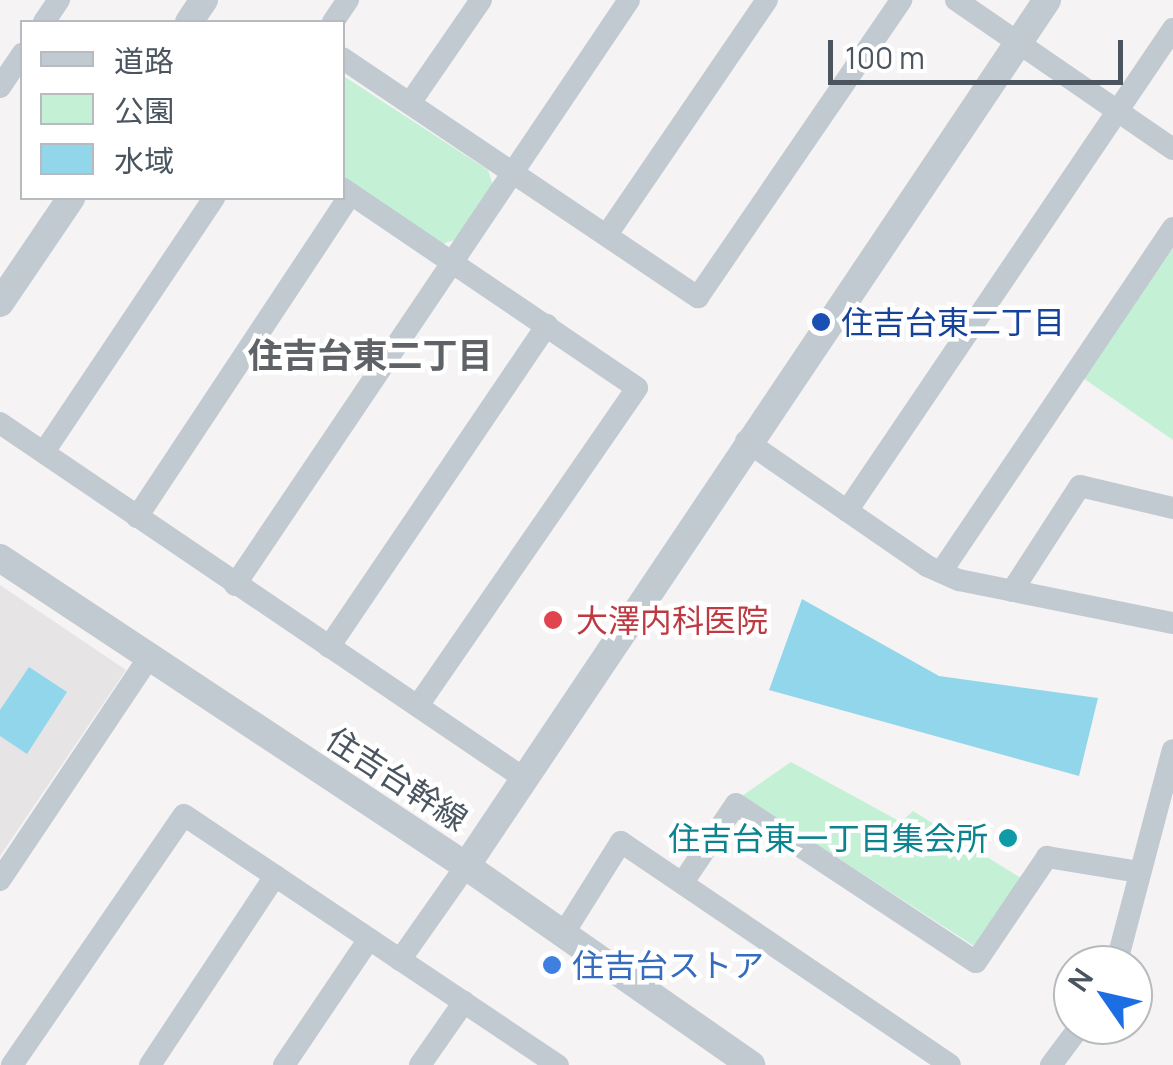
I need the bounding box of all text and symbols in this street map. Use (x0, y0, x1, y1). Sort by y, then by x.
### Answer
legend (20, 20, 345, 200)
scale bar (833, 20, 1128, 82)
text: 100 m (845, 37, 925, 78)
text: 道路 (114, 40, 174, 81)
text: 公園 (114, 90, 174, 131)
text: 水域 (114, 140, 174, 181)
place label: 住吉台東二丁目 (841, 303, 1065, 341)
marker: 住吉台東二丁目 (810, 311, 832, 333)
district label: 住吉台東二丁目 (248, 334, 492, 376)
place label: 大澤内科医院 (576, 601, 768, 639)
marker: 大澤内科医院 (540, 607, 566, 633)
street label: 住吉台幹線 (319, 719, 475, 839)
place label: 住吉台東一丁目集会所 (668, 819, 988, 857)
marker: 住吉台東一丁目集会所 (997, 827, 1019, 849)
north arrow (1053, 945, 1153, 1045)
place label: 住吉台ストア (572, 946, 764, 984)
marker: 住吉台ストア (541, 954, 563, 976)
text: N (1058, 960, 1101, 998)

